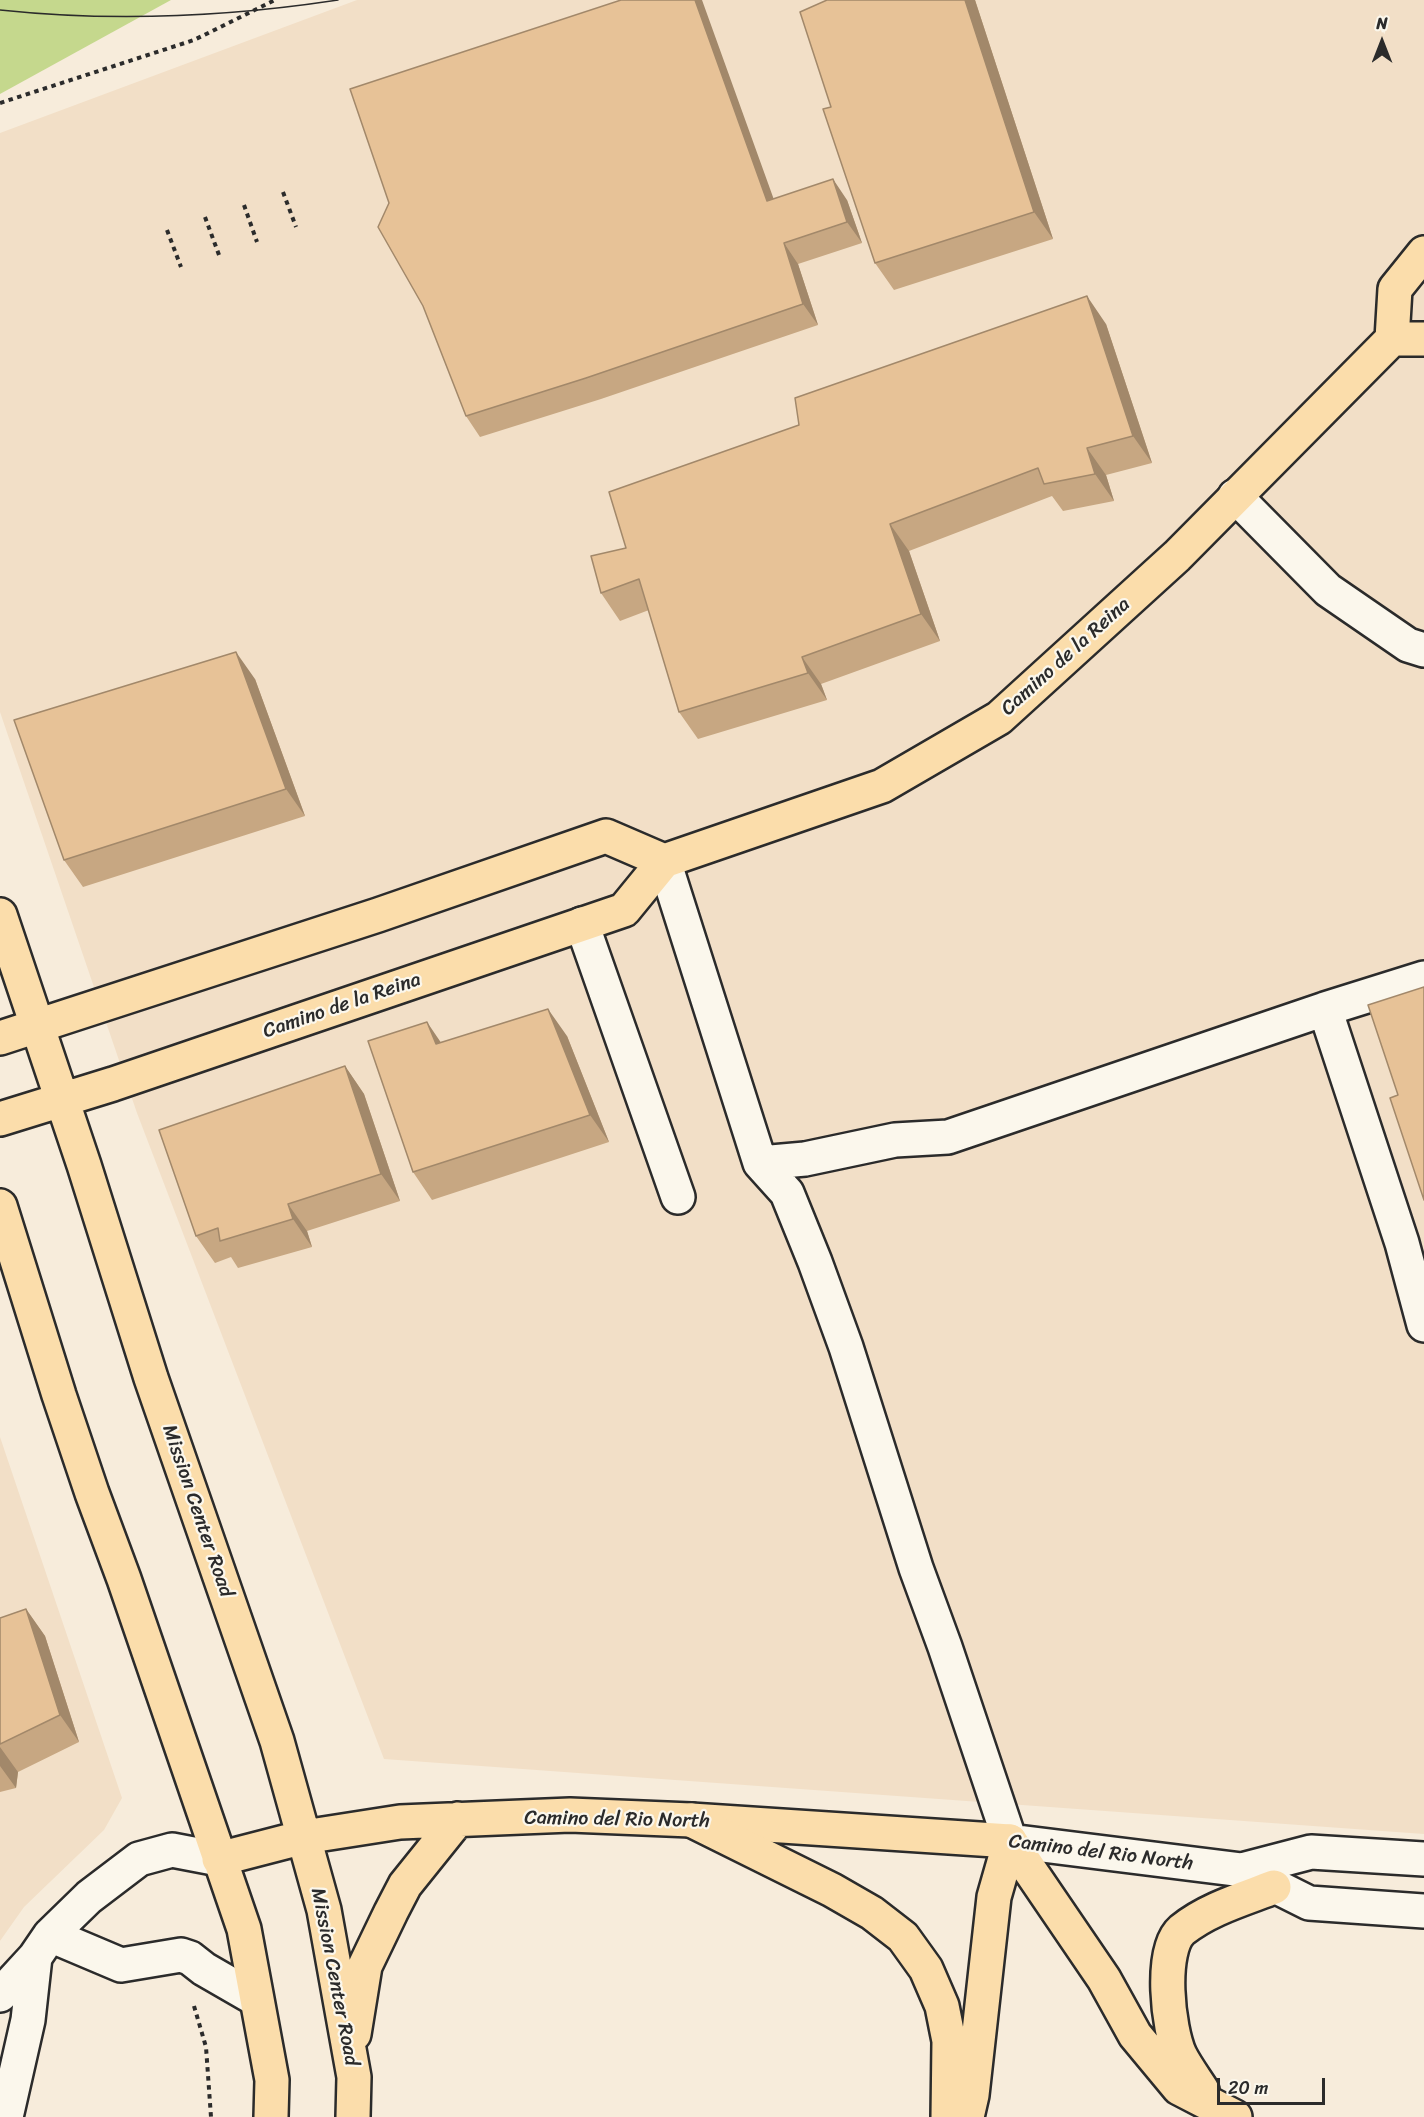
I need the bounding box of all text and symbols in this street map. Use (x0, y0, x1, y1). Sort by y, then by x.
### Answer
text: N (1376, 9, 1388, 38)
north arrow (1352, 12, 1412, 72)
street label: Camino de la Reina (997, 593, 1135, 721)
street label: Camino de la Reina (260, 968, 424, 1044)
street label: Mission Center Road (156, 1422, 238, 1600)
street label: Camino del Rio North (524, 1806, 710, 1834)
street label: Camino del Rio North (1007, 1830, 1195, 1876)
street label: Mission Center Road (305, 1886, 363, 2068)
scale bar (1220, 2066, 1328, 2104)
text: 20 m (1228, 2072, 1268, 2104)

